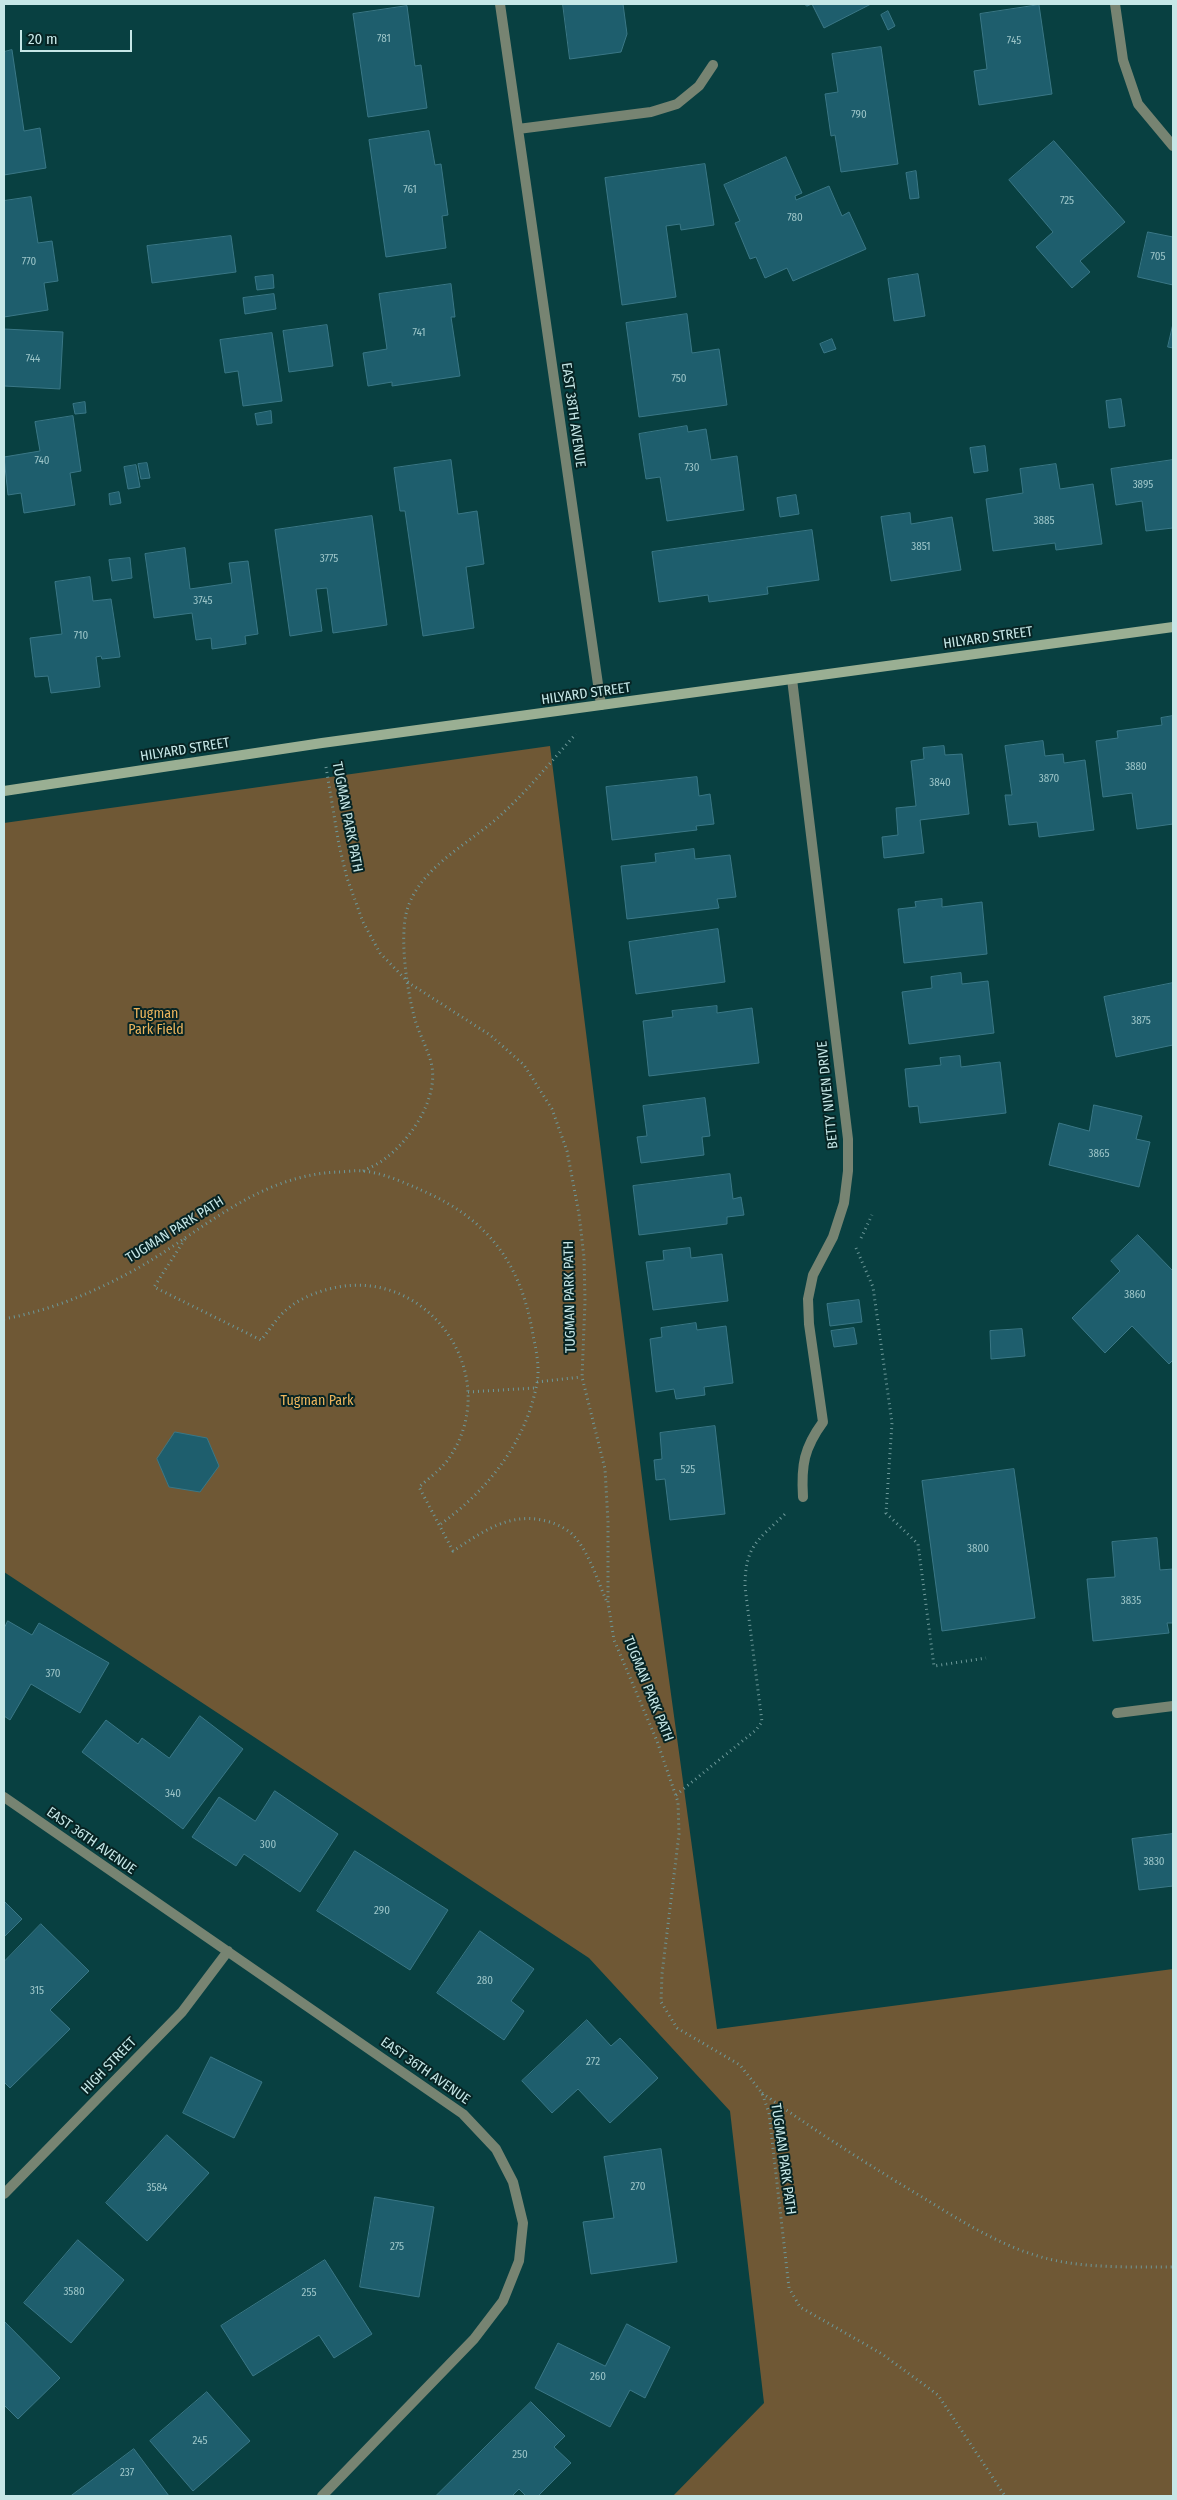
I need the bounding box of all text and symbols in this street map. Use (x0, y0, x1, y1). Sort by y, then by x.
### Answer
scale bar (22, 20, 135, 52)
text: 20 m (28, 30, 58, 48)
house number: 781 (377, 32, 391, 46)
house number: 745 (1007, 34, 1021, 48)
house number: 790 (851, 108, 867, 122)
house number: 761 (403, 183, 417, 197)
house number: 725 (1060, 194, 1074, 208)
house number: 780 (787, 211, 803, 225)
house number: 705 (1150, 250, 1166, 264)
house number: 770 (22, 255, 36, 269)
house number: 741 (412, 326, 426, 340)
house number: 744 (26, 352, 40, 366)
street label: EAST 38TH AVENUE (557, 361, 589, 469)
house number: 750 (671, 372, 687, 386)
house number: 740 (34, 454, 50, 468)
house number: 730 (684, 461, 700, 475)
house number: 3895 (1133, 478, 1153, 492)
house number: 3885 (1033, 514, 1055, 528)
house number: 3851 (911, 540, 931, 554)
house number: 3775 (320, 552, 338, 566)
house number: 3745 (193, 594, 213, 608)
street label: HILYARD STREET (942, 623, 1034, 653)
house number: 710 (74, 629, 88, 643)
street label: HILYARD STREET (540, 679, 632, 709)
street label: HILYARD STREET (139, 735, 231, 765)
street label: TUGMAN PARK PATH (328, 760, 366, 874)
house number: 3880 (1125, 760, 1147, 774)
house number: 3870 (1039, 772, 1059, 786)
house number: 3840 (929, 776, 951, 790)
park label: Tugman Park Field (128, 1006, 184, 1038)
house number: 3875 (1131, 1014, 1151, 1028)
street label: BETTY NIVEN DRIVE (814, 1040, 842, 1150)
house number: 3865 (1089, 1147, 1109, 1161)
street label: TUGMAN PARK PATH (123, 1193, 227, 1267)
street label: TUGMAN PARK PATH (561, 1241, 579, 1353)
house number: 3860 (1124, 1288, 1146, 1302)
park label: Tugman Park (281, 1393, 353, 1409)
house number: 525 (681, 1463, 695, 1477)
house number: 3800 (967, 1542, 989, 1556)
house number: 3835 (1121, 1594, 1141, 1608)
street label: TUGMAN PARK PATH (619, 1634, 677, 1744)
house number: 370 (46, 1667, 60, 1681)
house number: 340 (165, 1787, 181, 1801)
street label: EAST 36TH AVENUE (43, 1804, 139, 1878)
house number: 300 (260, 1838, 276, 1852)
house number: 3830 (1143, 1855, 1165, 1869)
house number: 290 (374, 1904, 390, 1918)
house number: 280 (477, 1974, 493, 1988)
house number: 315 (30, 1984, 44, 1998)
street label: HIGH STREET (78, 2034, 140, 2098)
street label: EAST 36TH AVENUE (377, 2034, 473, 2108)
house number: 272 (586, 2055, 600, 2069)
street label: TUGMAN PARK PATH (767, 2102, 799, 2216)
house number: 270 (631, 2180, 645, 2194)
house number: 3584 (147, 2181, 167, 2195)
house number: 275 (390, 2240, 404, 2254)
house number: 3580 (63, 2285, 85, 2299)
house number: 255 (302, 2286, 316, 2300)
house number: 260 (590, 2370, 606, 2384)
house number: 245 (193, 2434, 207, 2448)
house number: 250 (512, 2448, 528, 2462)
house number: 237 (120, 2466, 134, 2480)

